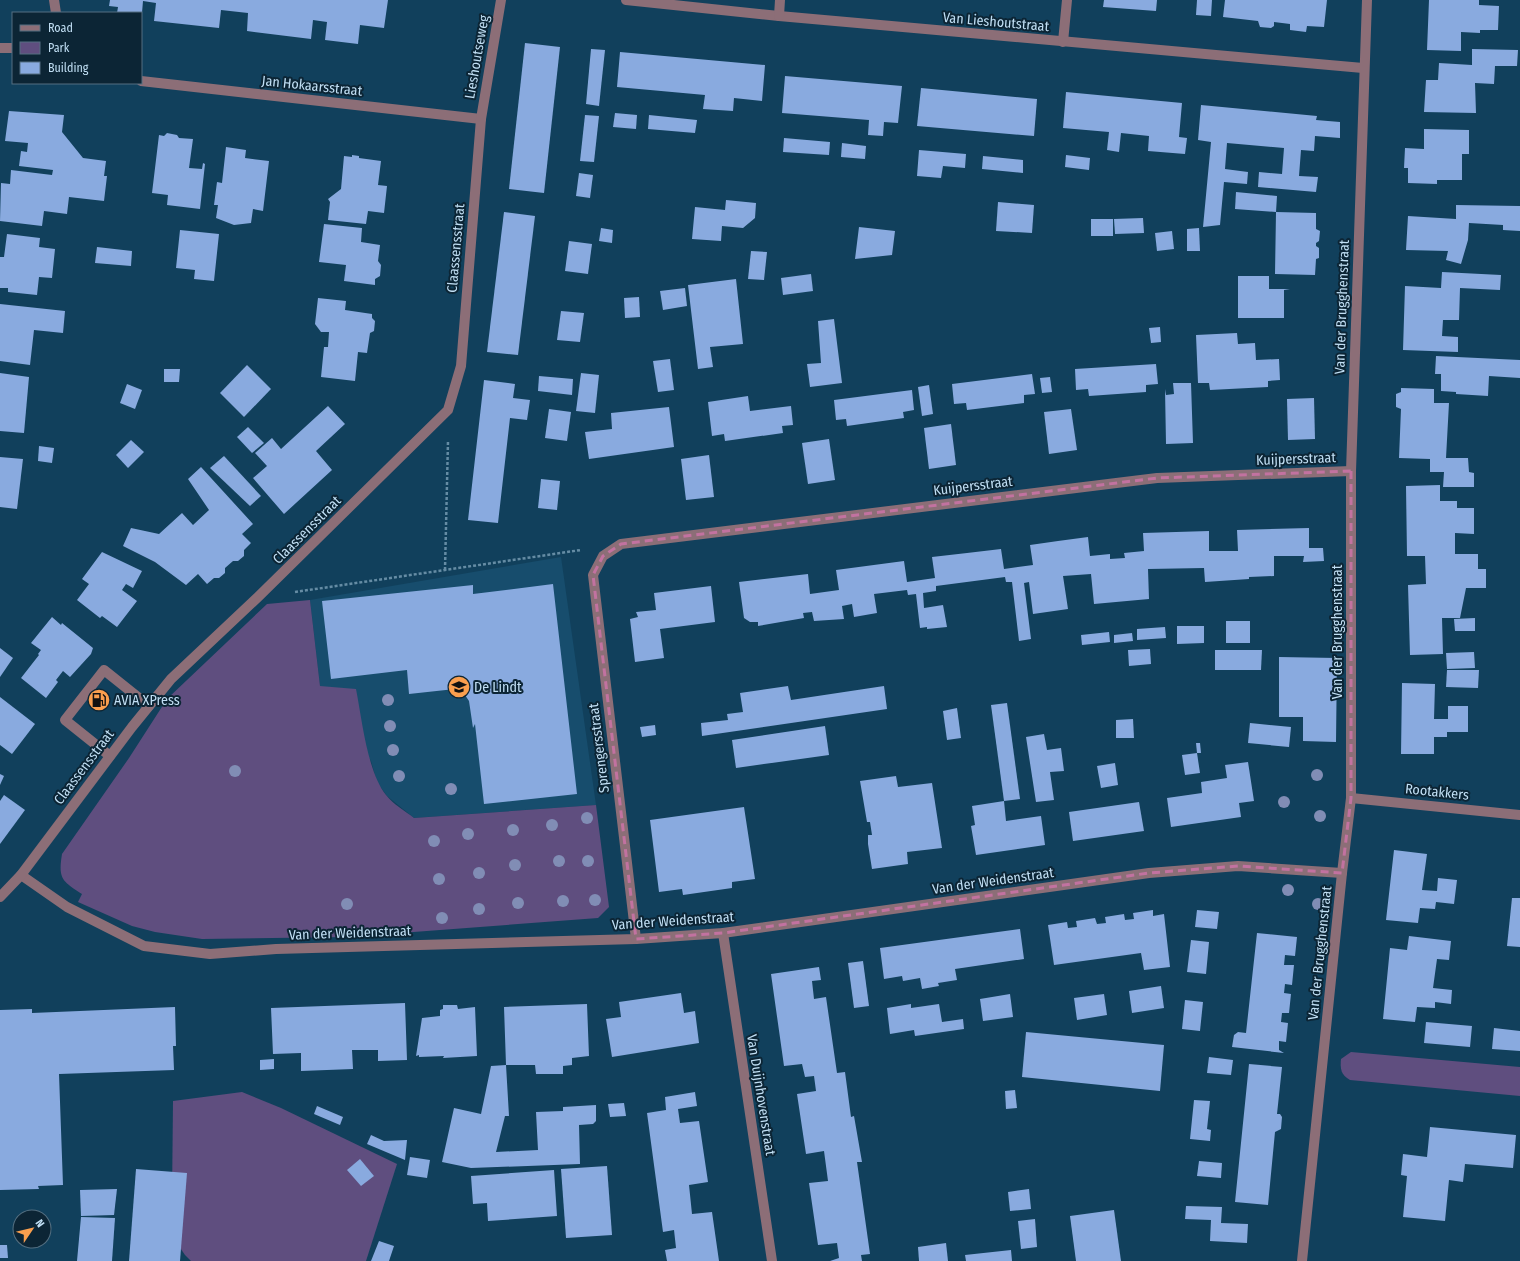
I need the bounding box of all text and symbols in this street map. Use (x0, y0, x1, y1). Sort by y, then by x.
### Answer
street label: Van Lieshoutstraat (942, 9, 1050, 35)
legend (12, 12, 142, 84)
street label: Lieshoutseweg (461, 13, 493, 100)
text: Road (48, 21, 73, 35)
text: Park (48, 41, 70, 55)
text: Building (48, 61, 89, 75)
street label: Jan Hokaarsstraat (261, 72, 363, 100)
street label: Claassensstraat (444, 202, 468, 293)
street label: Van der Brugghenstraat (1331, 239, 1353, 375)
street label: Kuijpersstraat (1256, 449, 1337, 469)
street label: Kuijpersstraat (932, 473, 1014, 499)
street label: Claassensstraat (269, 492, 345, 568)
street label: Van der Brugghenstraat (1329, 564, 1346, 699)
school or university icon: De Lindt (446, 674, 472, 700)
place label: De Lindt (474, 679, 522, 696)
fuel station icon: AVIA XPress (86, 687, 112, 713)
place label: AVIA XPress (114, 692, 180, 709)
street label: Sprengersstraat (585, 702, 613, 794)
street label: Claassensstraat (50, 726, 118, 808)
street label: Rootakkers (1404, 780, 1470, 804)
street label: Van der Weidenstraat (931, 864, 1055, 898)
street label: Van der Brugghenstraat (1305, 885, 1336, 1021)
street label: Van der Weidenstraat (611, 908, 735, 934)
street label: Van der Weidenstraat (288, 922, 412, 944)
street label: Van Duijnhovenstraat (743, 1033, 779, 1157)
north arrow (12, 1209, 52, 1249)
text: N (33, 1217, 47, 1230)

